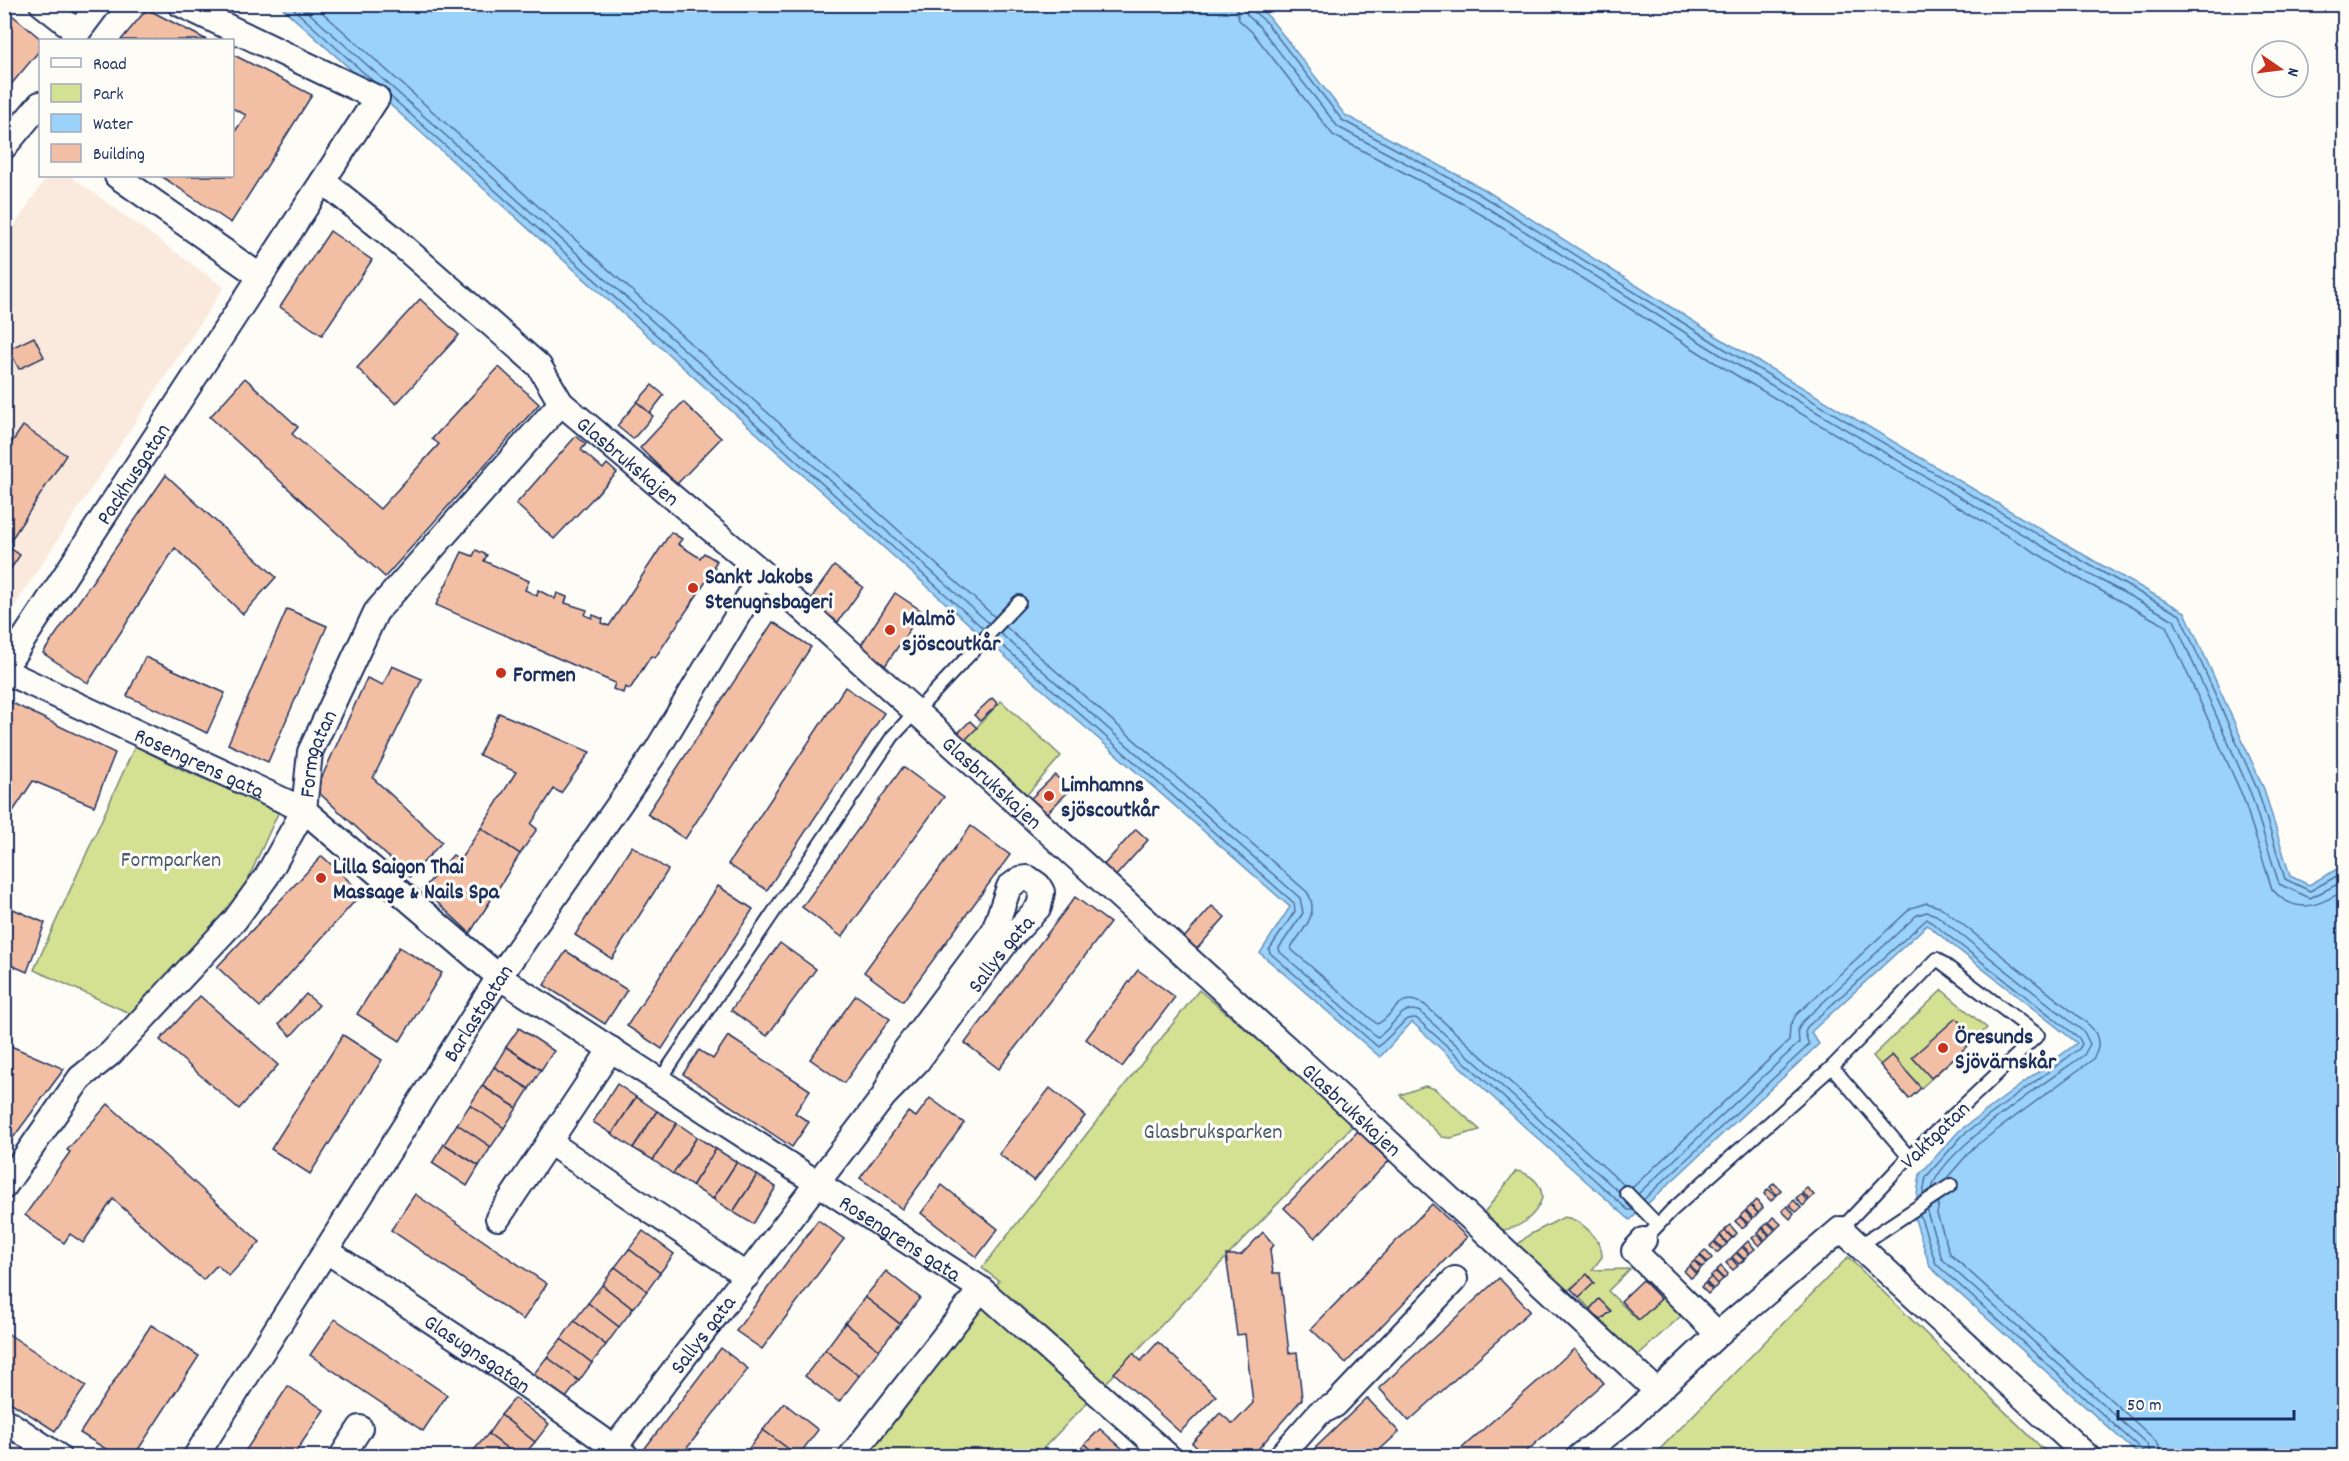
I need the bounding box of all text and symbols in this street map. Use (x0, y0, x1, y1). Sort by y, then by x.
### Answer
legend (39, 39, 234, 177)
north arrow (2250, 39, 2310, 99)
text: Road (93, 53, 127, 78)
text: N (2280, 65, 2304, 79)
text: Park (93, 83, 124, 108)
text: Water (93, 113, 133, 138)
text: Building (93, 143, 145, 168)
street label: Glasbrukskajen (568, 410, 685, 515)
street label: Packhusgatan (90, 418, 180, 532)
place label: Sankt Jakobs Stenugnsbageri (705, 563, 833, 619)
marker: Sankt Jakobs Stenugnsbageri (686, 581, 700, 595)
place label: Malmö sjöscoutkår (902, 605, 1001, 661)
marker: Malmö sjöscoutkår (883, 623, 897, 637)
place label: Formen (513, 661, 576, 692)
marker: Formen (494, 666, 508, 680)
street label: Formgatan (293, 705, 347, 799)
street label: Rosengrens gata (128, 721, 269, 809)
street label: Glasbrukskajen (933, 730, 1048, 838)
place label: Limhamns sjöscoutkår (1061, 771, 1160, 827)
marker: Limhamns sjöscoutkår (1042, 789, 1056, 803)
park label: Formparken (121, 846, 221, 877)
place label: Lilla Saigon Thai Massage & Nails Spa (333, 853, 500, 909)
marker: Lilla Saigon Thai Massage & Nails Spa (314, 871, 328, 885)
street label: Sallys gata (962, 909, 1043, 1000)
street label: Barlastgatan (437, 959, 522, 1069)
place label: Öresunds Sjövärnskår (1955, 1023, 2057, 1079)
marker: Öresunds Sjövärnskår (1936, 1041, 1950, 1055)
street label: Glasbrukskajen (1293, 1057, 1407, 1166)
street label: Vaktgatan (1895, 1095, 1978, 1178)
park label: Glasbruksparken (1144, 1118, 1282, 1149)
street label: Rosengrens gata (832, 1189, 967, 1291)
street label: Sallys gata (664, 1289, 745, 1382)
street label: Glasugnsgatan (417, 1308, 536, 1403)
scale bar (2118, 1383, 2294, 1421)
text: 50 m (2127, 1394, 2162, 1419)

